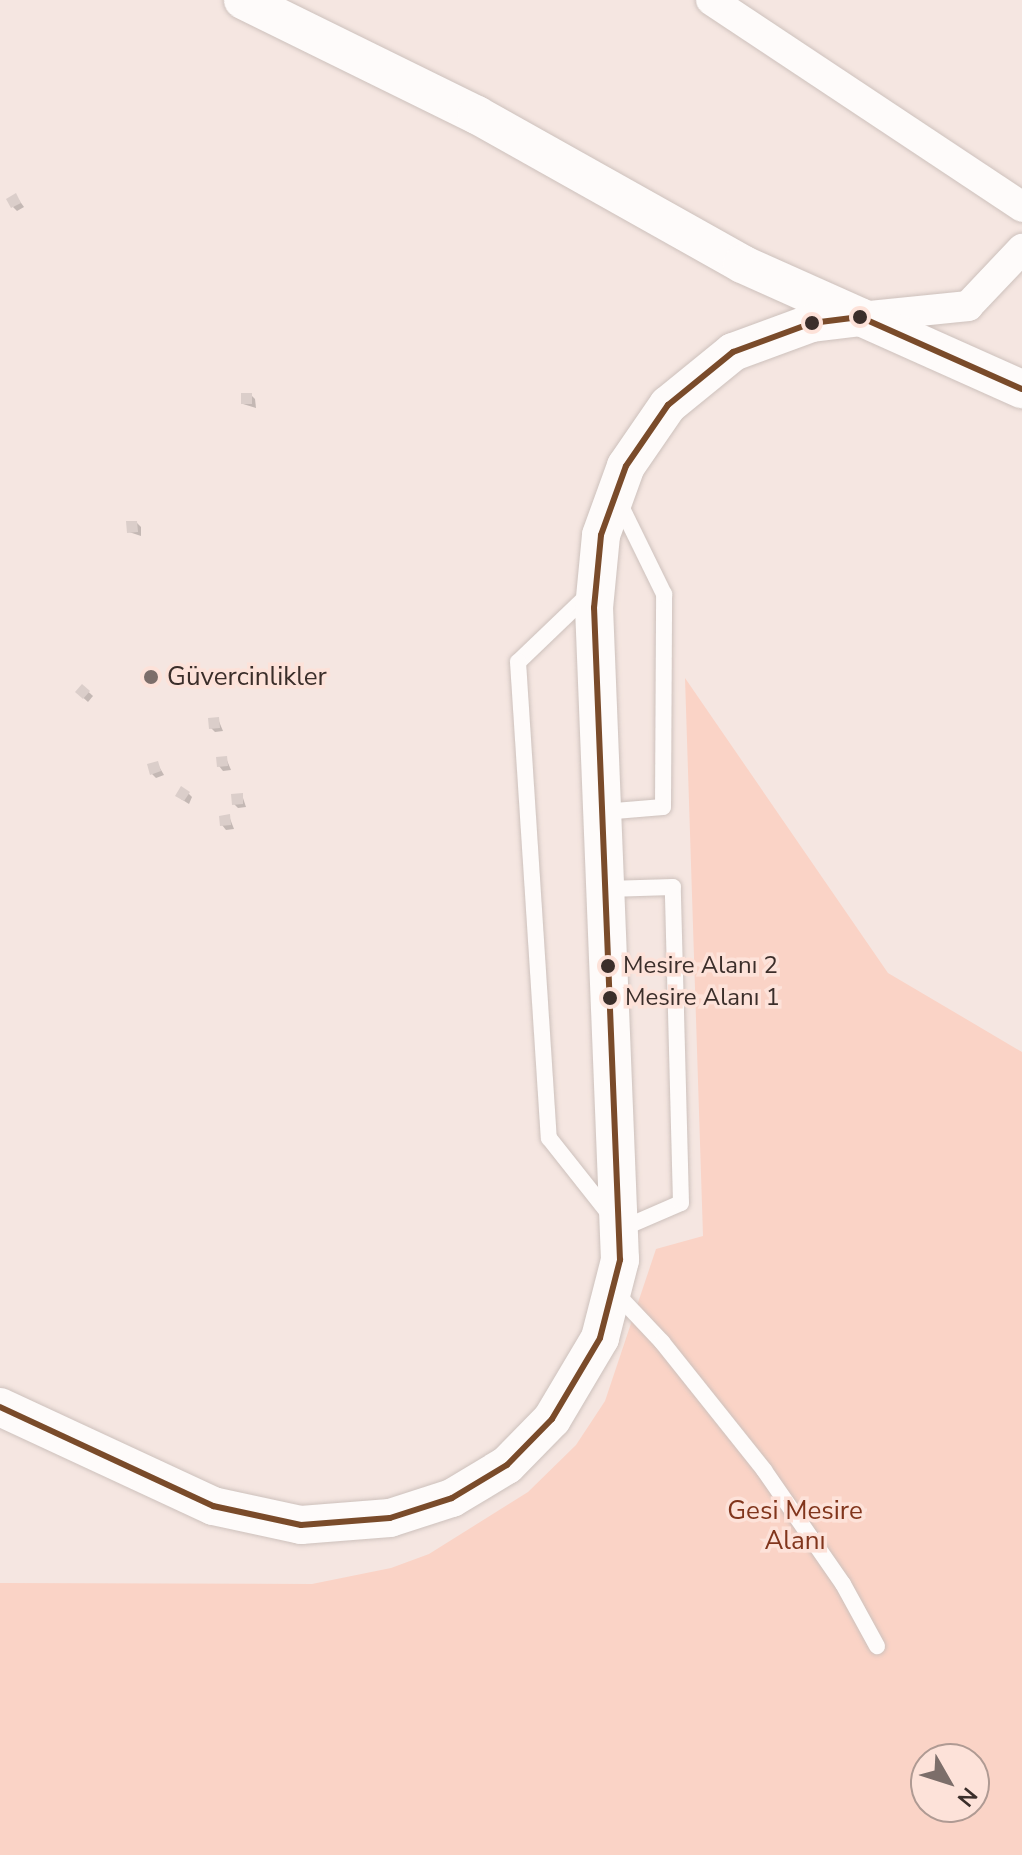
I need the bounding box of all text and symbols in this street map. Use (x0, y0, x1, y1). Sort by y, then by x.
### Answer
unlabelled marker (852, 309, 868, 325)
unlabelled marker (804, 315, 820, 331)
place label: Güvercinlikler (167, 661, 327, 693)
marker: Güvercinlikler (142, 668, 160, 686)
place label: Mesire Alanı 2 (623, 952, 778, 980)
marker: Mesire Alanı 2 (600, 958, 616, 974)
place label: Mesire Alanı 1 (625, 984, 780, 1012)
marker: Mesire Alanı 1 (602, 990, 618, 1006)
park label: Gesi Mesire Alanı (727, 1495, 863, 1556)
north arrow (910, 1743, 990, 1823)
text: N (950, 1781, 984, 1813)

